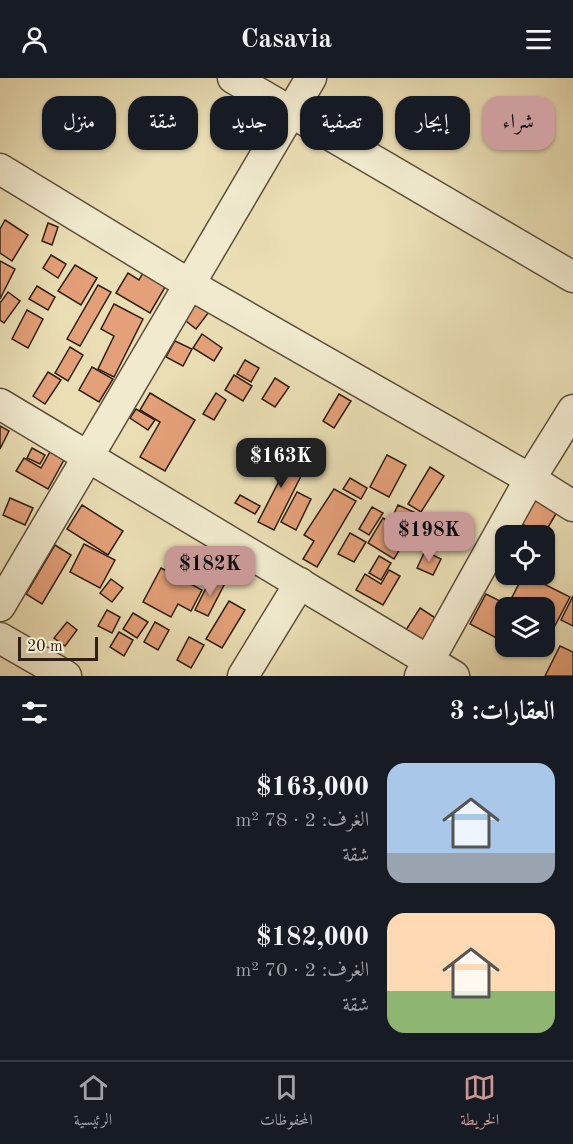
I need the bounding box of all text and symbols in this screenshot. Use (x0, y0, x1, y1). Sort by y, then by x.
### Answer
icon: person (18, 23, 51, 56)
icon: menu (522, 23, 555, 56)
text: Casavia (241, 26, 332, 53)
chip: منزل (42, 96, 116, 150)
chip: شقة (128, 96, 198, 150)
chip: جديد (210, 96, 288, 150)
chip: تصفية (300, 96, 383, 150)
chip: إيجار (395, 96, 470, 150)
chip: شراء (482, 96, 555, 150)
pin: $163K (239, 438, 323, 489)
text: $163K (250, 447, 312, 467)
pin: $198K (387, 512, 471, 563)
text: $198K (398, 521, 460, 541)
map controls (495, 525, 555, 657)
button: locate (495, 525, 555, 585)
pin: $182K (168, 546, 252, 597)
text: $182K (179, 555, 241, 575)
button: layers (495, 597, 555, 657)
scale bar (18, 634, 98, 662)
text: 20 m (27, 639, 63, 655)
icon: filters (18, 696, 51, 729)
text: العقارات: 3 (450, 699, 555, 725)
text: $163,000 (256, 775, 369, 801)
icon: home (435, 787, 507, 859)
text: الغرف: 2 · 78 m² (235, 811, 369, 831)
text: شقة (343, 846, 369, 866)
text: $182,000 (256, 925, 369, 951)
icon: home (435, 937, 507, 1009)
text: الغرف: 2 · 70 m² (235, 961, 369, 981)
text: شقة (343, 996, 369, 1016)
tab: الرئيسية (74, 1071, 112, 1135)
tab: المحفوظات (260, 1071, 313, 1135)
tab: الخريطة (460, 1071, 499, 1135)

